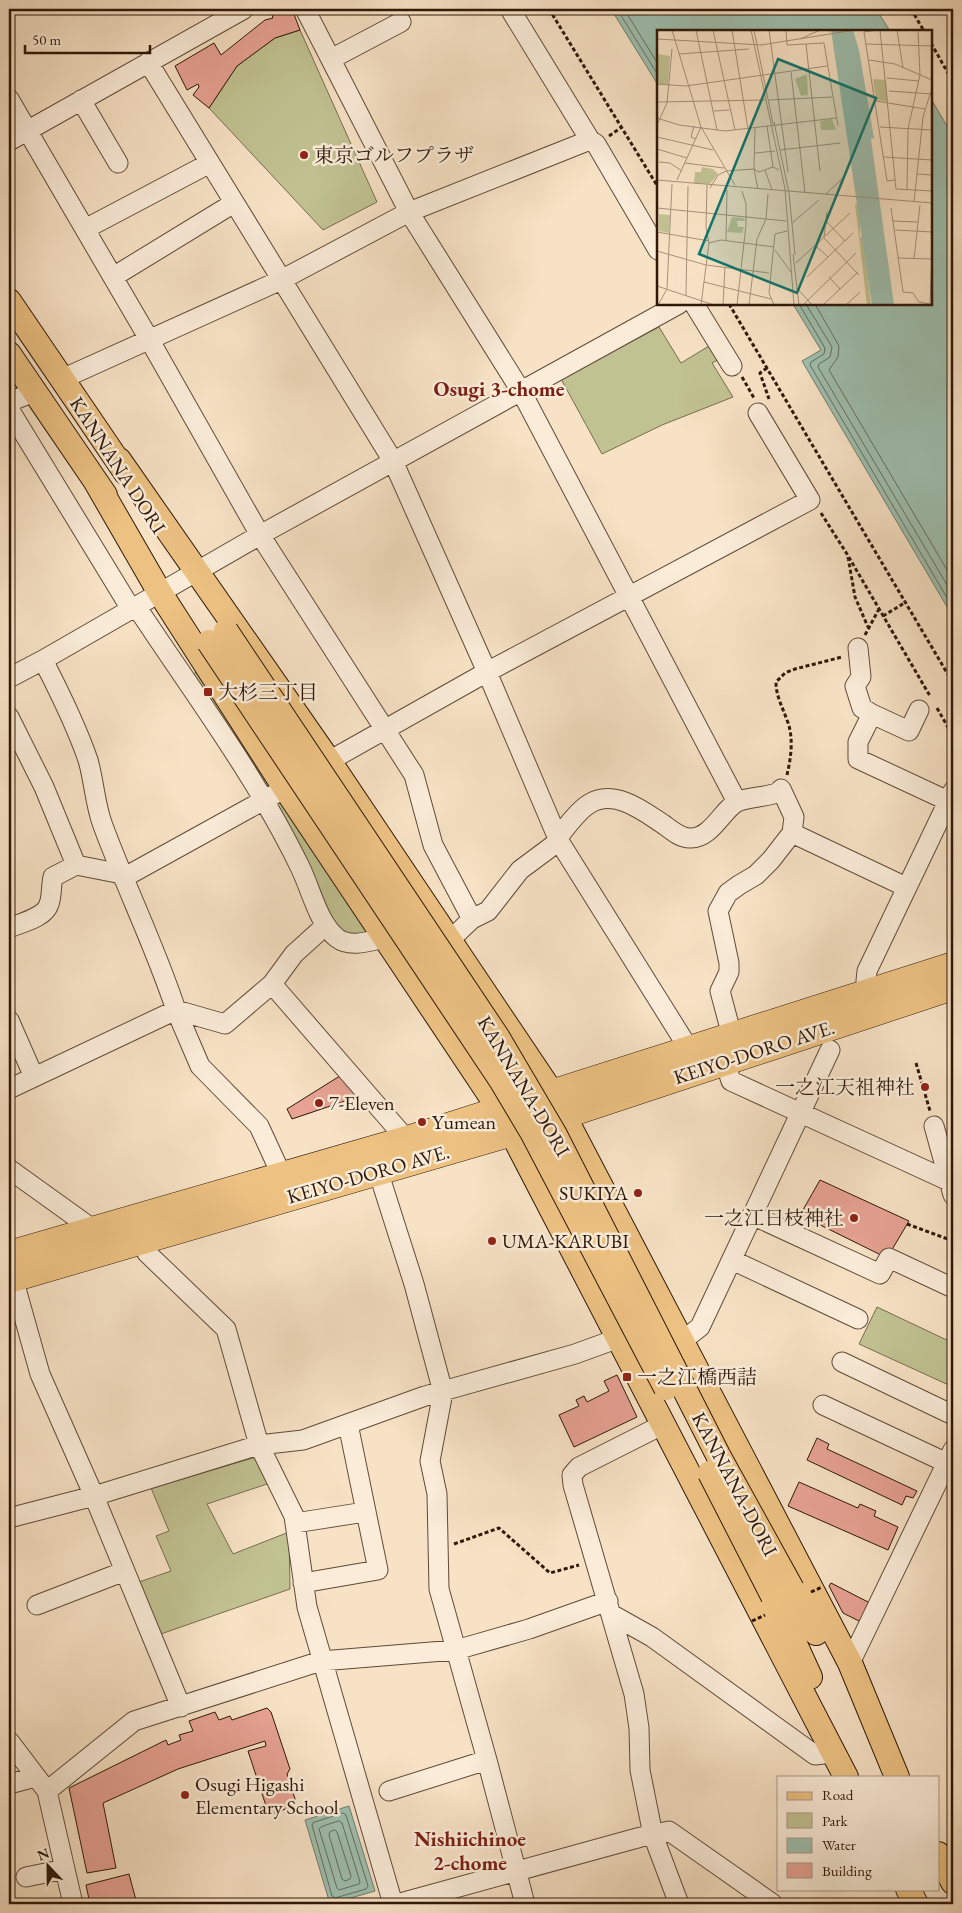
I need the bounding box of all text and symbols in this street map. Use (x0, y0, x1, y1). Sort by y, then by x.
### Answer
scale bar (25, 22, 150, 54)
text: 50 m (32, 30, 61, 49)
inset map (657, 30, 932, 305)
place label: 東京ゴルフプラザ (314, 142, 474, 168)
marker: 東京ゴルフプラザ (298, 149, 310, 161)
district label: Osugi 3-chome (434, 375, 565, 402)
street label: KANNANA DORI (64, 392, 172, 539)
place label: 大杉三丁目 (218, 679, 318, 705)
marker: 大杉三丁目 (202, 686, 214, 698)
street label: KANNANA-DORI (472, 1011, 576, 1161)
street label: KEIYO-DORO AVE. (670, 1014, 838, 1090)
place label: 一之江天祖神社 (775, 1074, 915, 1100)
marker: 一之江天祖神社 (919, 1081, 931, 1093)
place label: 7-Eleven (329, 1090, 395, 1116)
marker: 7-Eleven (313, 1097, 325, 1109)
place label: Yumean (432, 1109, 496, 1135)
marker: Yumean (416, 1116, 428, 1128)
street label: KEIYO-DORO AVE. (284, 1138, 452, 1210)
place label: SUKIYA (559, 1180, 628, 1206)
marker: SUKIYA (632, 1187, 644, 1199)
place label: 一之江日枝神社 (704, 1205, 844, 1231)
marker: 一之江日枝神社 (848, 1212, 860, 1224)
place label: UMA-KARUBI (502, 1228, 629, 1254)
marker: UMA-KARUBI (486, 1235, 498, 1247)
place label: 一之江橋西詰 (637, 1364, 757, 1390)
marker: 一之江橋西詰 (621, 1371, 633, 1383)
street label: KANNANA-DORI (686, 1407, 784, 1561)
place label: Osugi Higashi Elementary School (195, 1771, 339, 1820)
legend (777, 1776, 940, 1890)
text: Road (822, 1785, 854, 1804)
marker: Osugi Higashi Elementary School (179, 1789, 191, 1801)
text: Park (822, 1811, 849, 1830)
district label: Nishiichinoe 2-chome (414, 1825, 526, 1876)
text: Water (822, 1835, 856, 1854)
north arrow (22, 1840, 72, 1890)
text: N (35, 1843, 52, 1864)
text: Building (822, 1861, 872, 1880)

